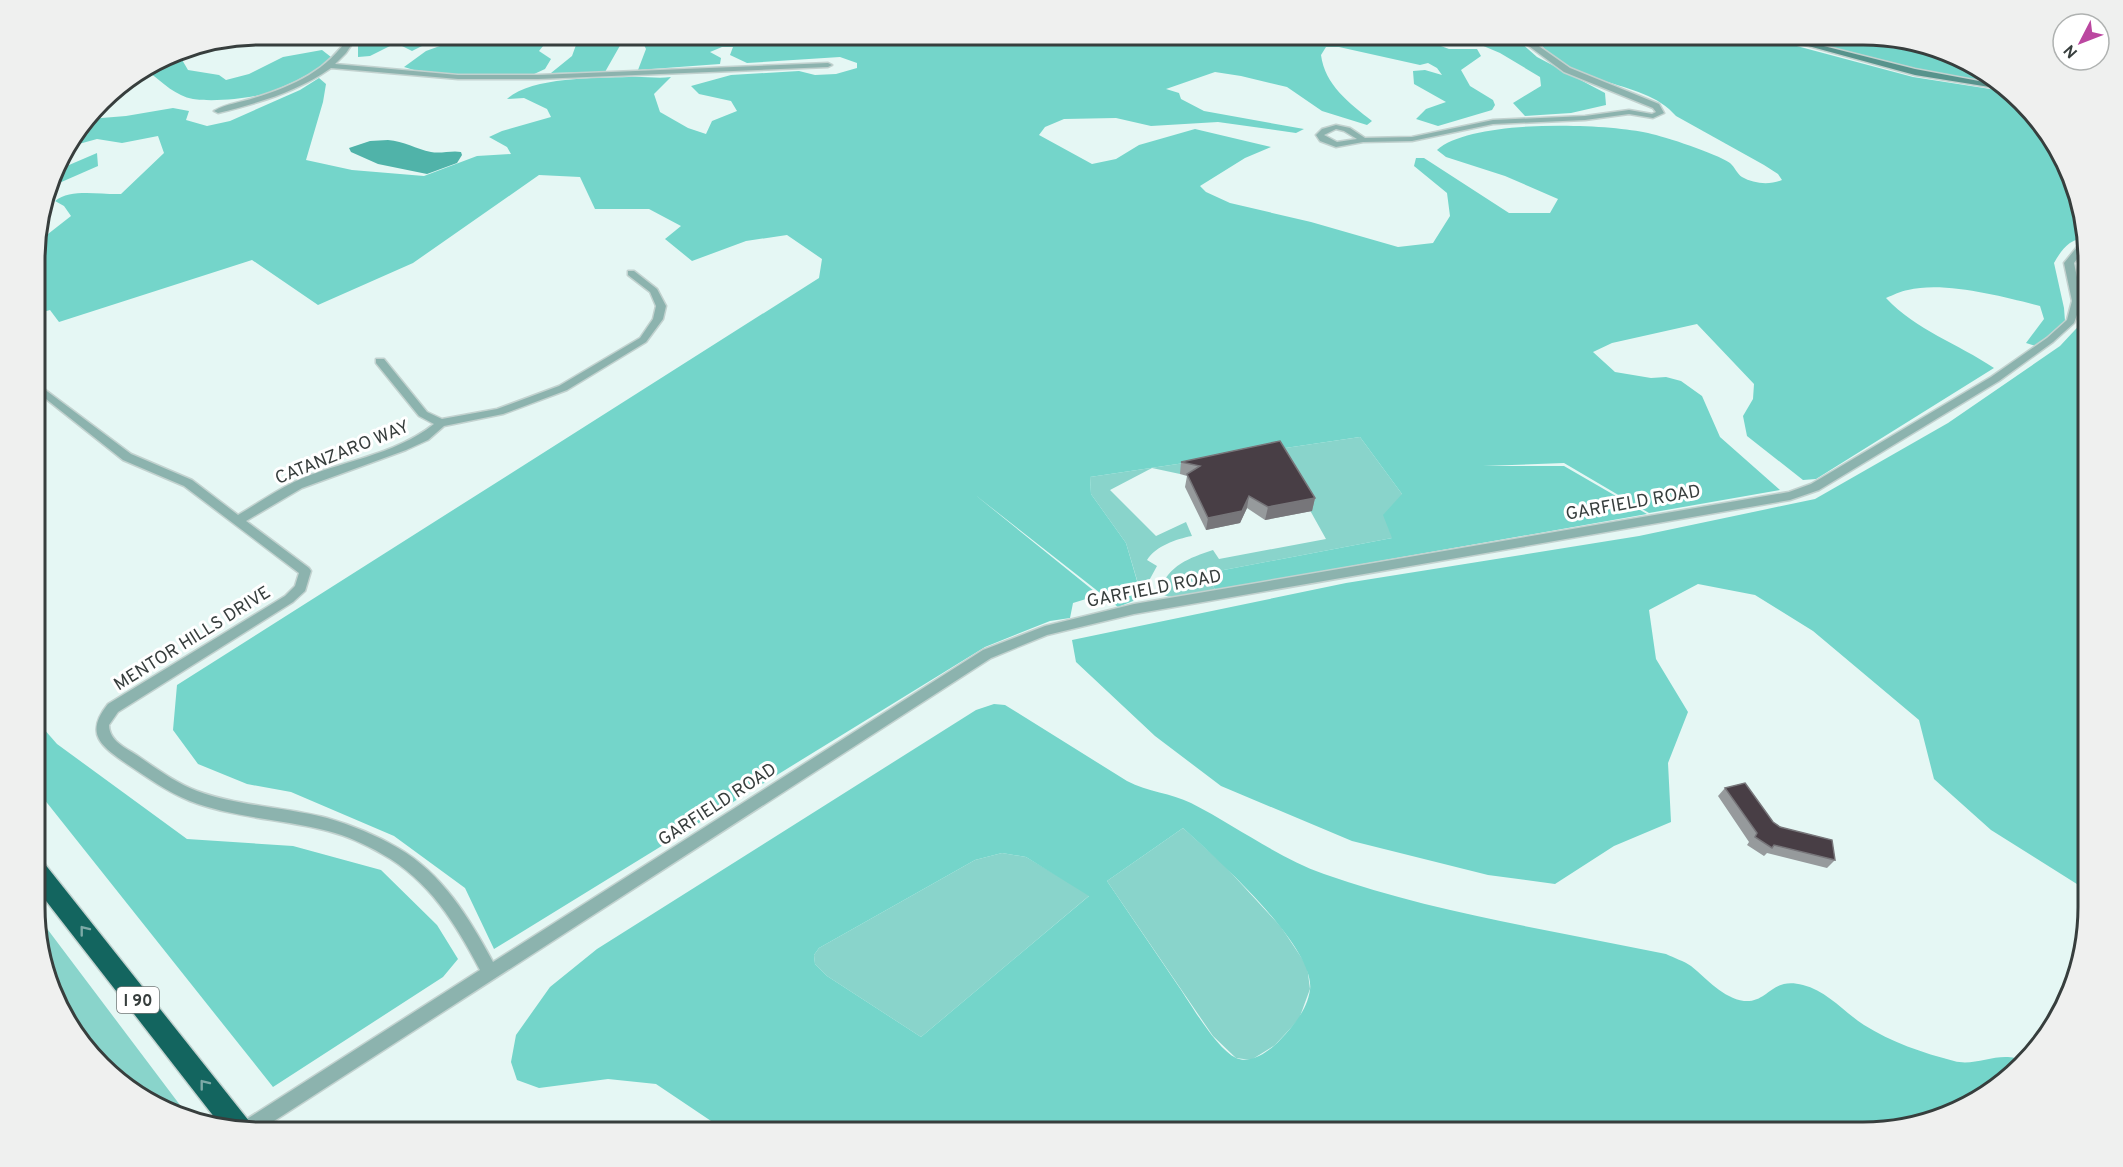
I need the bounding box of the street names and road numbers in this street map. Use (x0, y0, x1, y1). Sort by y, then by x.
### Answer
street label: CATANZARO WAY (272, 416, 413, 491)
street label: GARFIELD ROAD (1564, 480, 1703, 527)
street label: GARFIELD ROAD (1085, 565, 1224, 614)
street label: MENTOR HILLS DRIVE (110, 582, 275, 697)
street label: GARFIELD ROAD (654, 758, 781, 852)
road number: I 90 (117, 987, 159, 1013)

